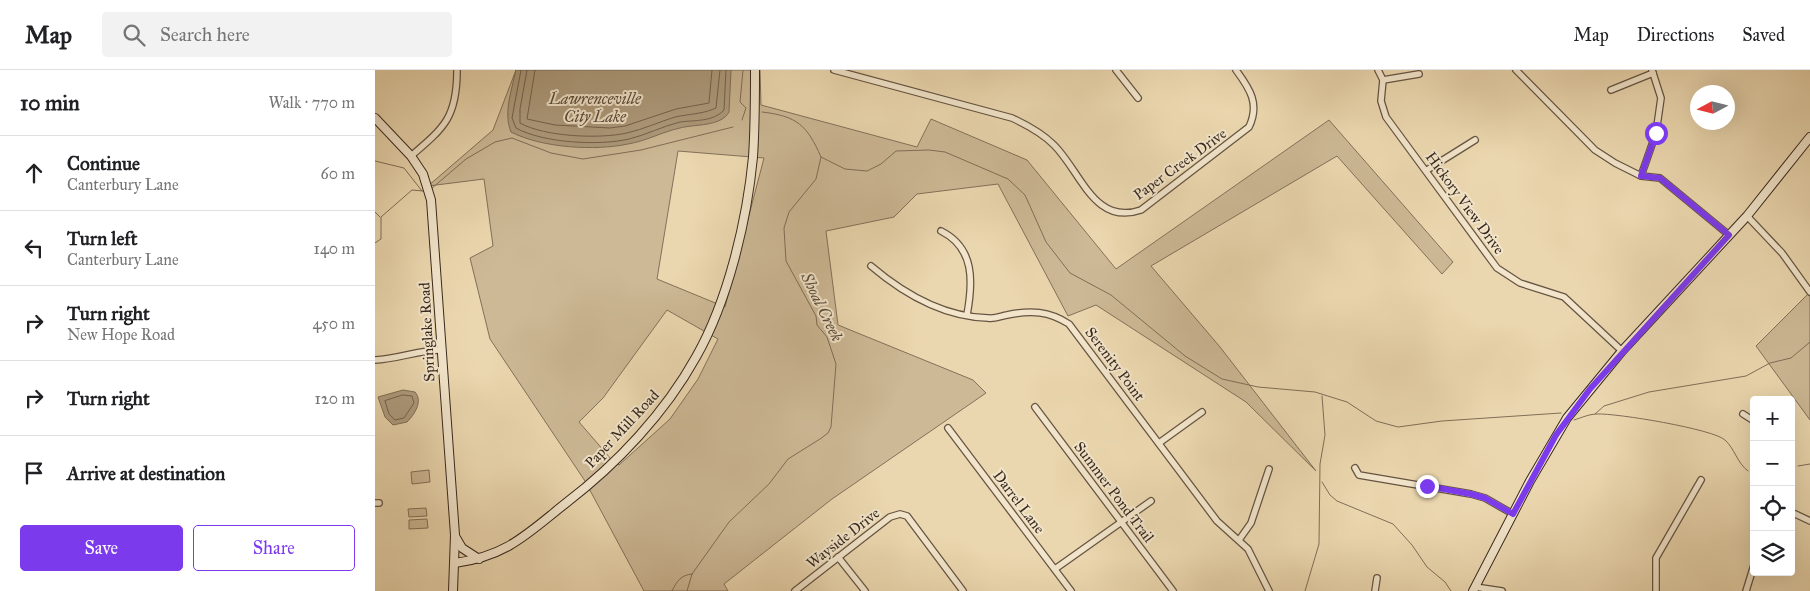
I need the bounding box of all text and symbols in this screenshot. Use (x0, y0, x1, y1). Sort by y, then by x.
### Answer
search box (102, 12, 452, 57)
text: Map (25, 20, 72, 50)
icon: search (120, 21, 148, 49)
text: Search here (160, 23, 250, 46)
text: Map (1573, 24, 1609, 46)
text: Directions (1637, 24, 1714, 46)
text: Saved (1742, 24, 1785, 46)
north arrow (1690, 85, 1735, 130)
water label: Lawrenceville City Lake (548, 89, 642, 126)
text: 10 min (20, 90, 80, 116)
text: Walk · 770 m (268, 93, 355, 112)
route start (1645, 122, 1668, 145)
street label: Paper Creek Drive (1130, 124, 1230, 204)
street label: Hickory View Drive (1422, 148, 1508, 258)
text: Continue (67, 152, 140, 175)
icon: ahead (20, 159, 48, 187)
text: 60 m (321, 164, 355, 183)
text: Canterbury Lane (67, 175, 179, 194)
text: Turn left (67, 227, 137, 250)
icon: left (20, 234, 48, 262)
text: 140 m (314, 239, 355, 258)
text: Canterbury Lane (67, 250, 179, 269)
water label: Shoal Creek (797, 269, 847, 345)
street label: Springlake Road (415, 281, 439, 382)
text: Turn right (67, 302, 150, 325)
icon: right (20, 309, 48, 337)
text: 450 m (312, 314, 355, 333)
street label: Serenity Point (1081, 324, 1149, 405)
text: New Hope Road (67, 325, 175, 344)
icon: right (20, 384, 48, 412)
street label: Paper Mill Road (581, 386, 663, 472)
text: Turn right (67, 387, 150, 410)
text: 120 m (315, 389, 355, 408)
map controls (1750, 396, 1795, 576)
button: + (1750, 396, 1795, 441)
street label: Summer Pond Trail (1070, 438, 1158, 547)
button: − (1750, 441, 1795, 486)
icon: arrive (20, 459, 48, 487)
text: Arrive at destination (67, 462, 225, 485)
street label: Darrel Lane (989, 467, 1049, 537)
route end (1416, 475, 1439, 498)
button: locate (1750, 486, 1795, 531)
street label: Wayside Drive (803, 504, 883, 572)
button: Save (20, 525, 183, 571)
button: Share (193, 525, 355, 571)
button: layers (1750, 531, 1795, 576)

